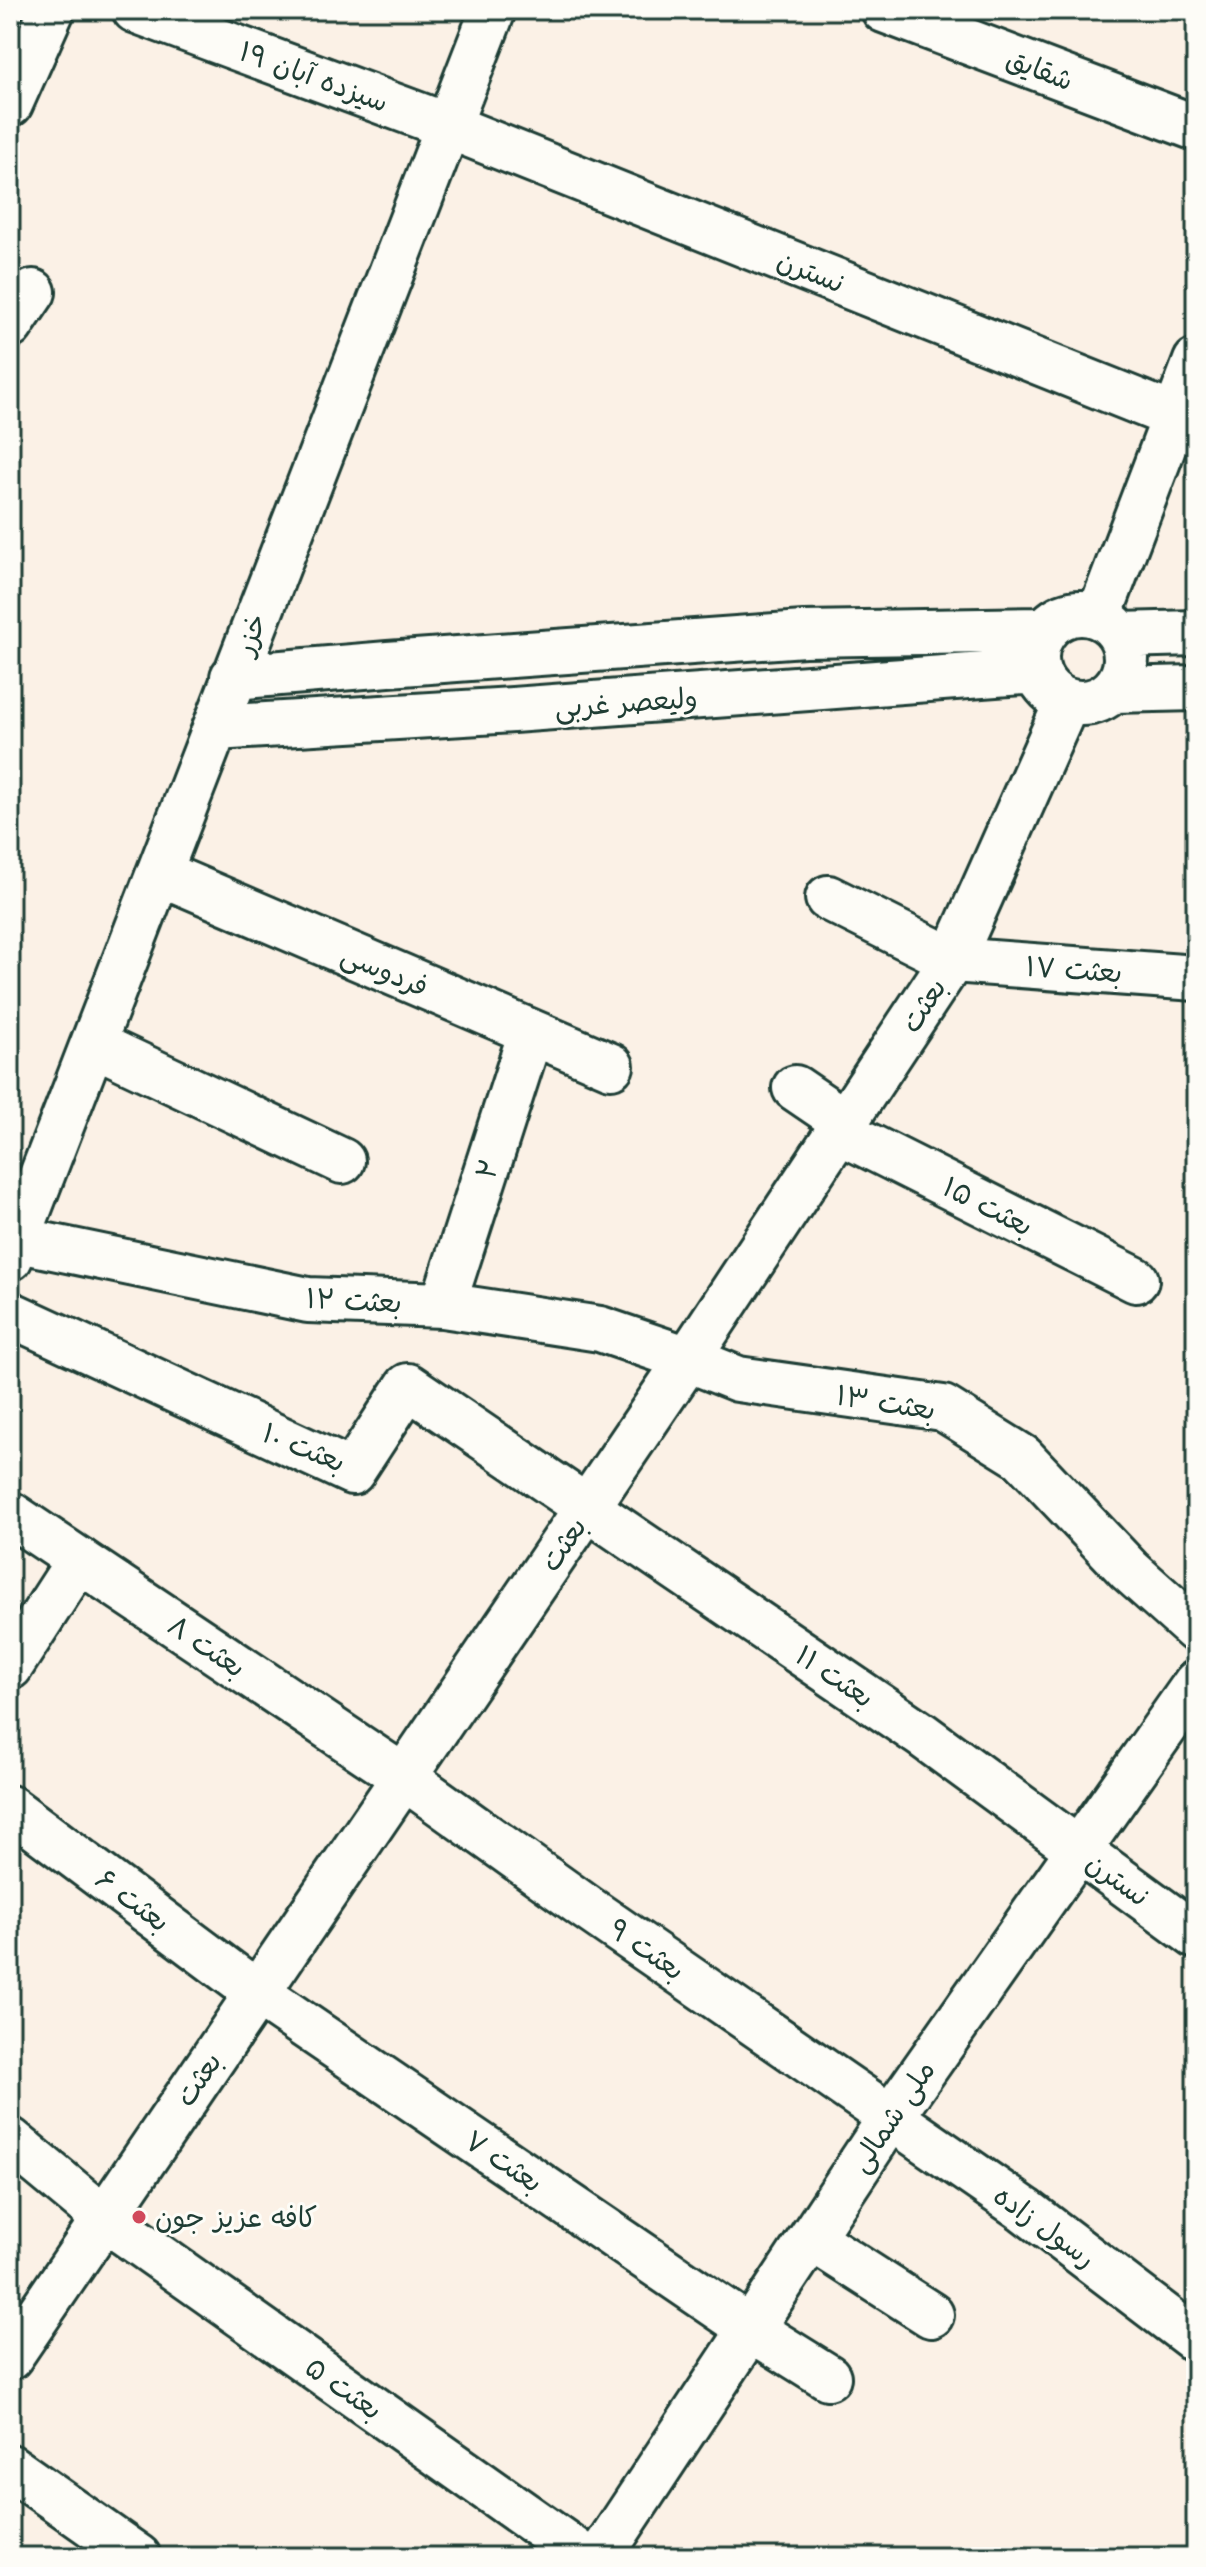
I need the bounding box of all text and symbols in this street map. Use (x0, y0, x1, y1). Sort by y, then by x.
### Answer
street label: سیزده آبان ۱۹ (234, 28, 395, 121)
street label: شقایق (1001, 35, 1080, 100)
street label: نسترن (771, 237, 852, 303)
street label: خزر (220, 606, 276, 662)
street label: ولیعصر غربی (553, 674, 699, 727)
street label: فردوسی (335, 931, 436, 1006)
street label: بعثت ۱۷ (1024, 943, 1124, 992)
street label: بعثت (888, 968, 956, 1040)
street label: ۲ (462, 1153, 509, 1184)
street label: بعثت ۱۵ (936, 1164, 1041, 1246)
street label: بعثت ۱۲ (305, 1275, 403, 1322)
street label: بعثت ۱۳ (833, 1371, 939, 1430)
street label: بعثت ۱۰ (257, 1410, 353, 1482)
street label: بعثت (528, 1507, 596, 1579)
street label: بعثت ۸ (160, 1603, 256, 1687)
street label: بعثت ۱۱ (788, 1633, 884, 1717)
street label: نسترن (1078, 1840, 1160, 1916)
street label: بعثت ۶ (87, 1856, 180, 1941)
street label: بعثت ۹ (601, 1906, 695, 1990)
street label: بعثت (163, 2042, 231, 2114)
street label: ملی شمالی (837, 2050, 944, 2180)
street label: بعثت ۷ (457, 2118, 553, 2202)
street label: رسول زاده (986, 2173, 1106, 2277)
place label: کافه عزیز جون (155, 2194, 317, 2237)
marker: کافه عزیز جون (130, 2208, 148, 2226)
street label: بعثت ۵ (297, 2344, 393, 2429)

